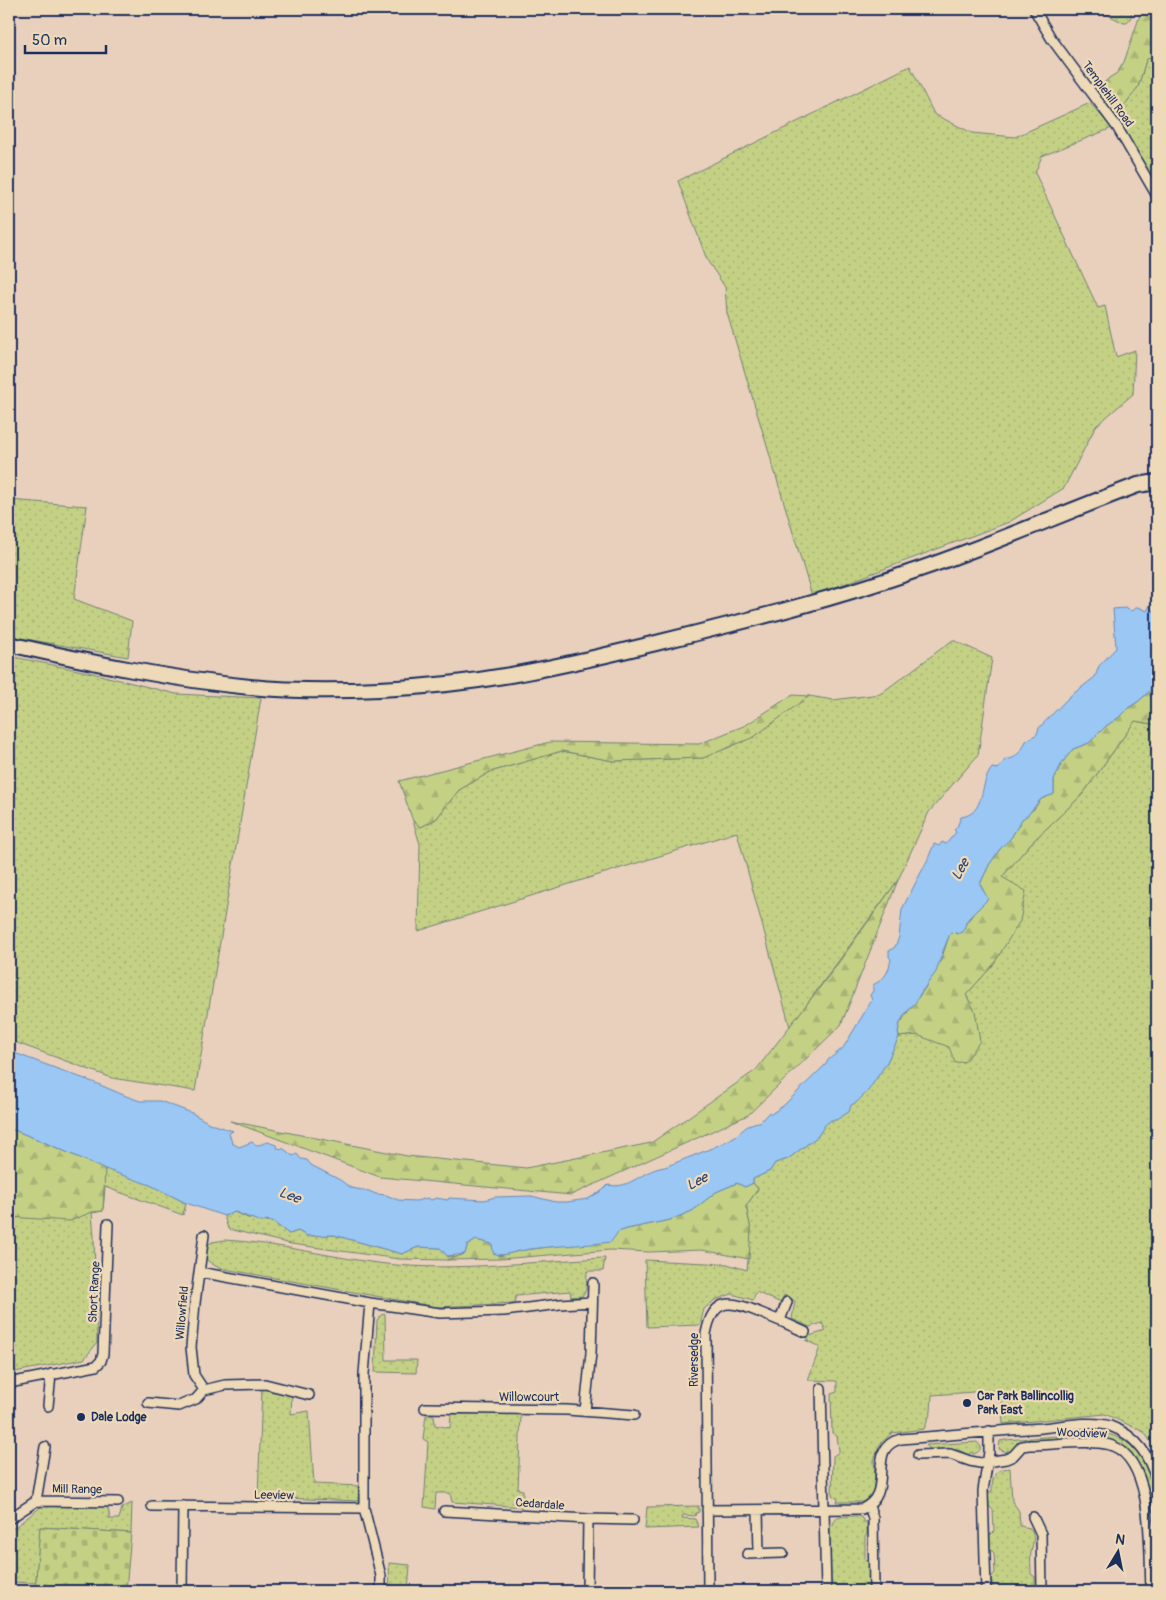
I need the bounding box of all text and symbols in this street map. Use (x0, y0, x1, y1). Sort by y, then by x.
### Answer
scale bar (25, 22, 106, 54)
text: 50 m (32, 31, 67, 50)
street label: Templehill Road (1079, 58, 1137, 130)
water label: Lee (948, 854, 974, 883)
water label: Lee (684, 1168, 713, 1194)
water label: Lee (277, 1184, 305, 1208)
street label: Short Range (85, 1261, 104, 1323)
street label: Willowfield (173, 1285, 192, 1341)
street label: Riversedge (687, 1333, 702, 1387)
place label: Car Park Ballincollig Park East (977, 1389, 1074, 1418)
street label: Willowcourt (499, 1390, 559, 1405)
marker: Car Park Ballincollig Park East (961, 1397, 973, 1409)
place label: Dale Lodge (91, 1410, 148, 1425)
marker: Dale Lodge (75, 1411, 87, 1423)
street label: Woodview (1056, 1425, 1108, 1442)
street label: Mill Range (52, 1482, 102, 1497)
street label: Leeview (254, 1488, 294, 1503)
street label: Cedardale (515, 1495, 565, 1514)
north arrow (1094, 1528, 1144, 1578)
text: N (1114, 1530, 1126, 1549)

